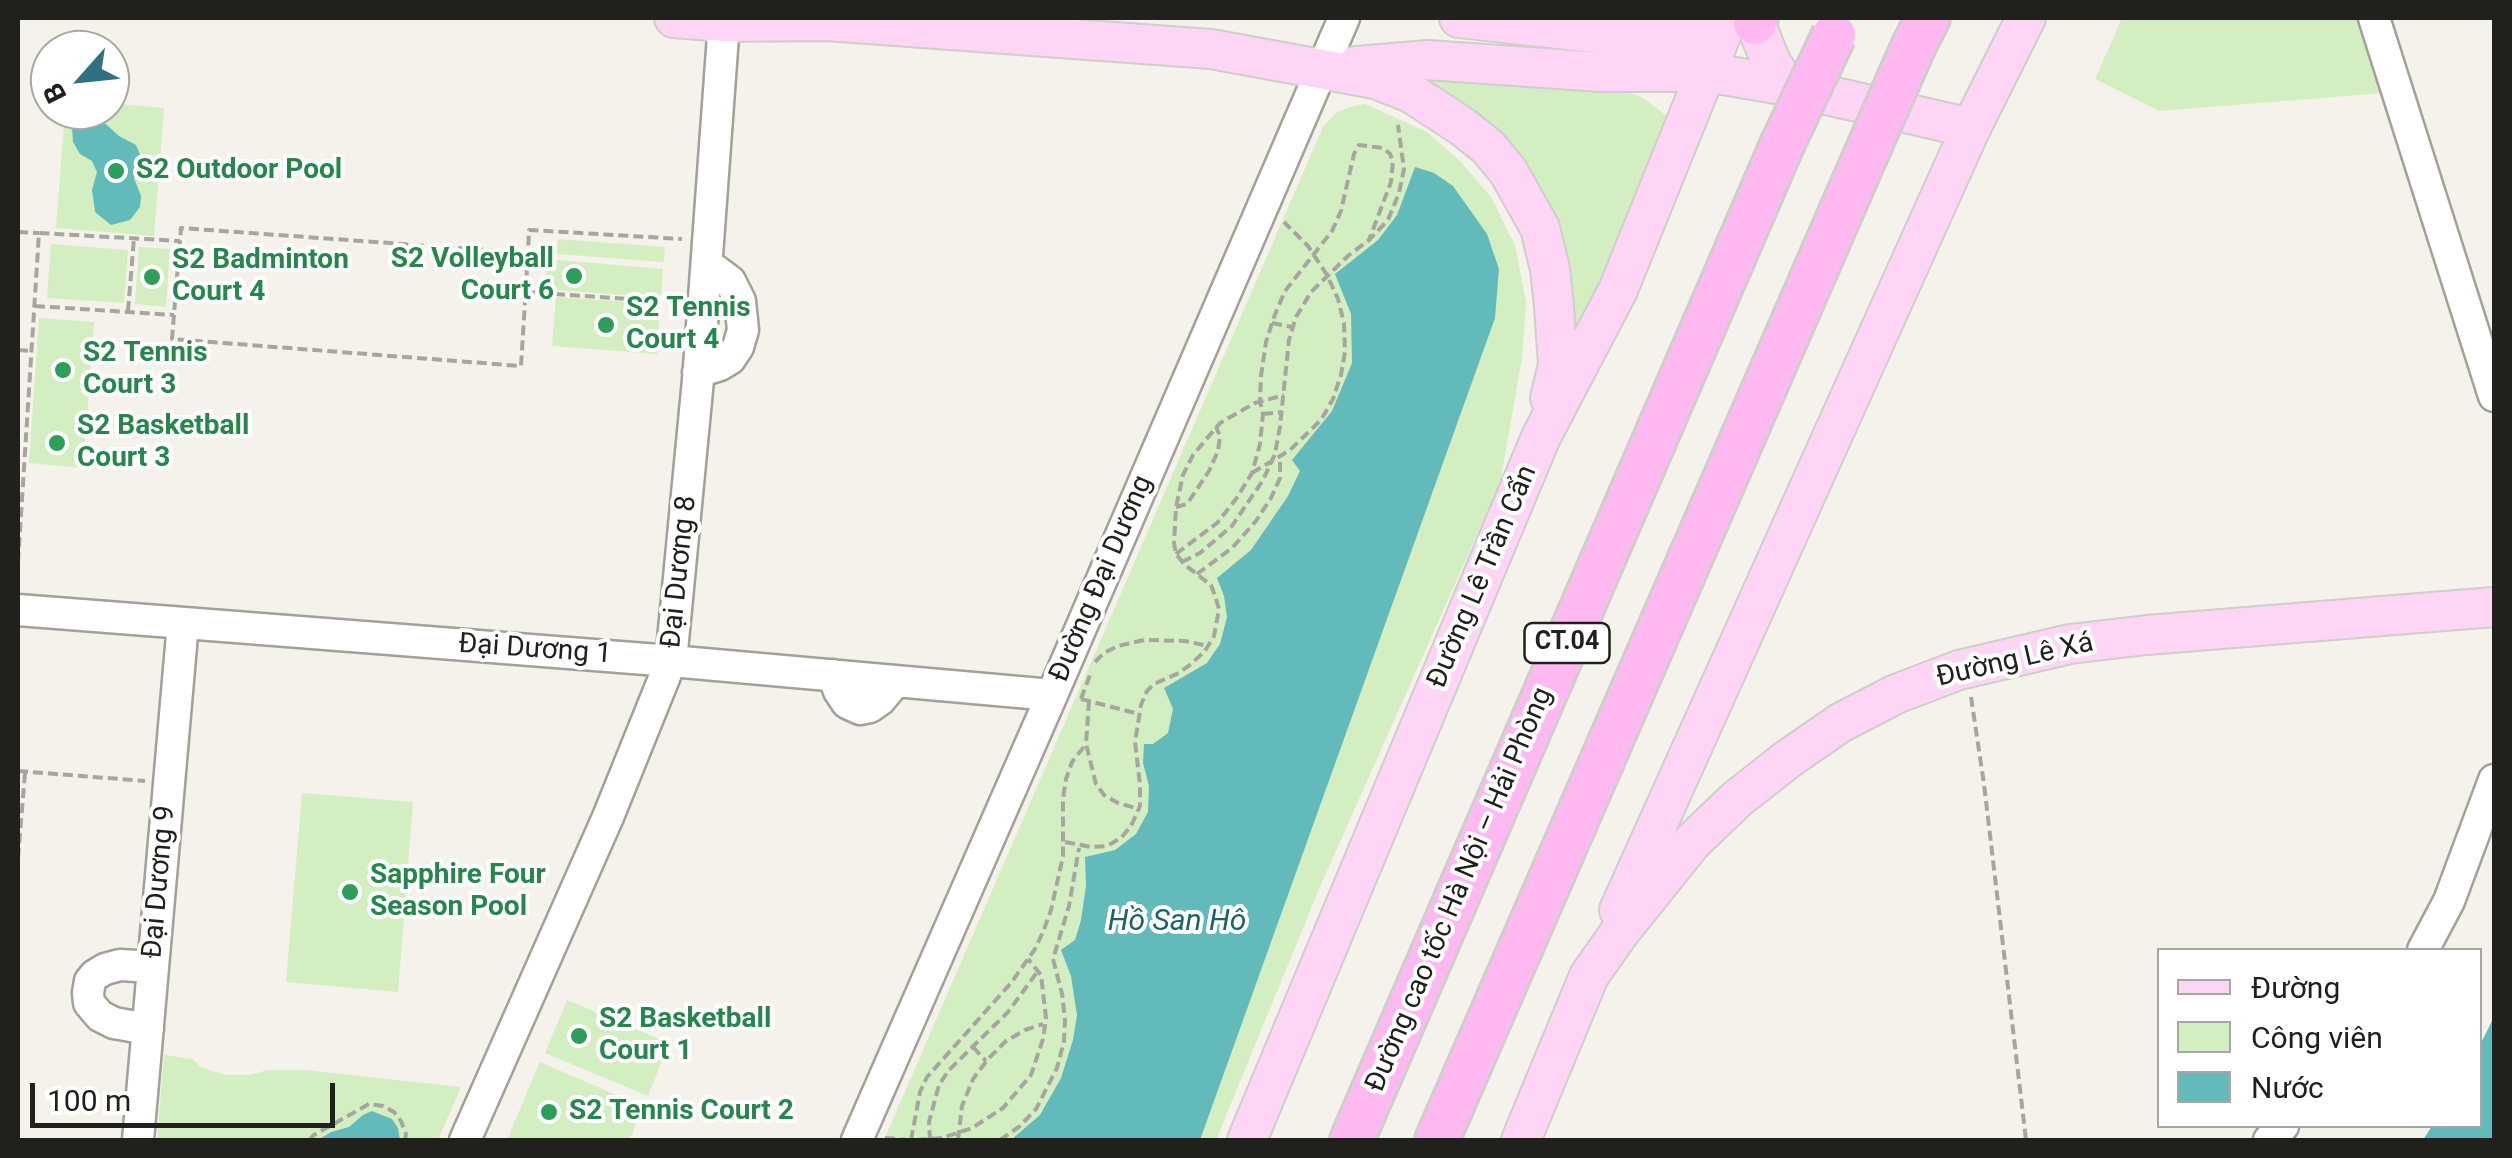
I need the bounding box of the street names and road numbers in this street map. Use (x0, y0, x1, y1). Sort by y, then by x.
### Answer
street label: Đường Lê Trần Cẩn (1421, 461, 1545, 693)
street label: Đường Đại Dương (1043, 471, 1161, 687)
street label: Đại Dương 8 (655, 494, 705, 650)
road number: CT.04 (1524, 623, 1610, 663)
street label: Đường Lê Xá (1933, 627, 2097, 695)
street label: Đại Dương 1 (457, 628, 613, 672)
street label: Đường cao tốc Hà Nội – Hải Phòng (1359, 683, 1561, 1097)
street label: Đại Dương 9 (137, 804, 183, 960)

